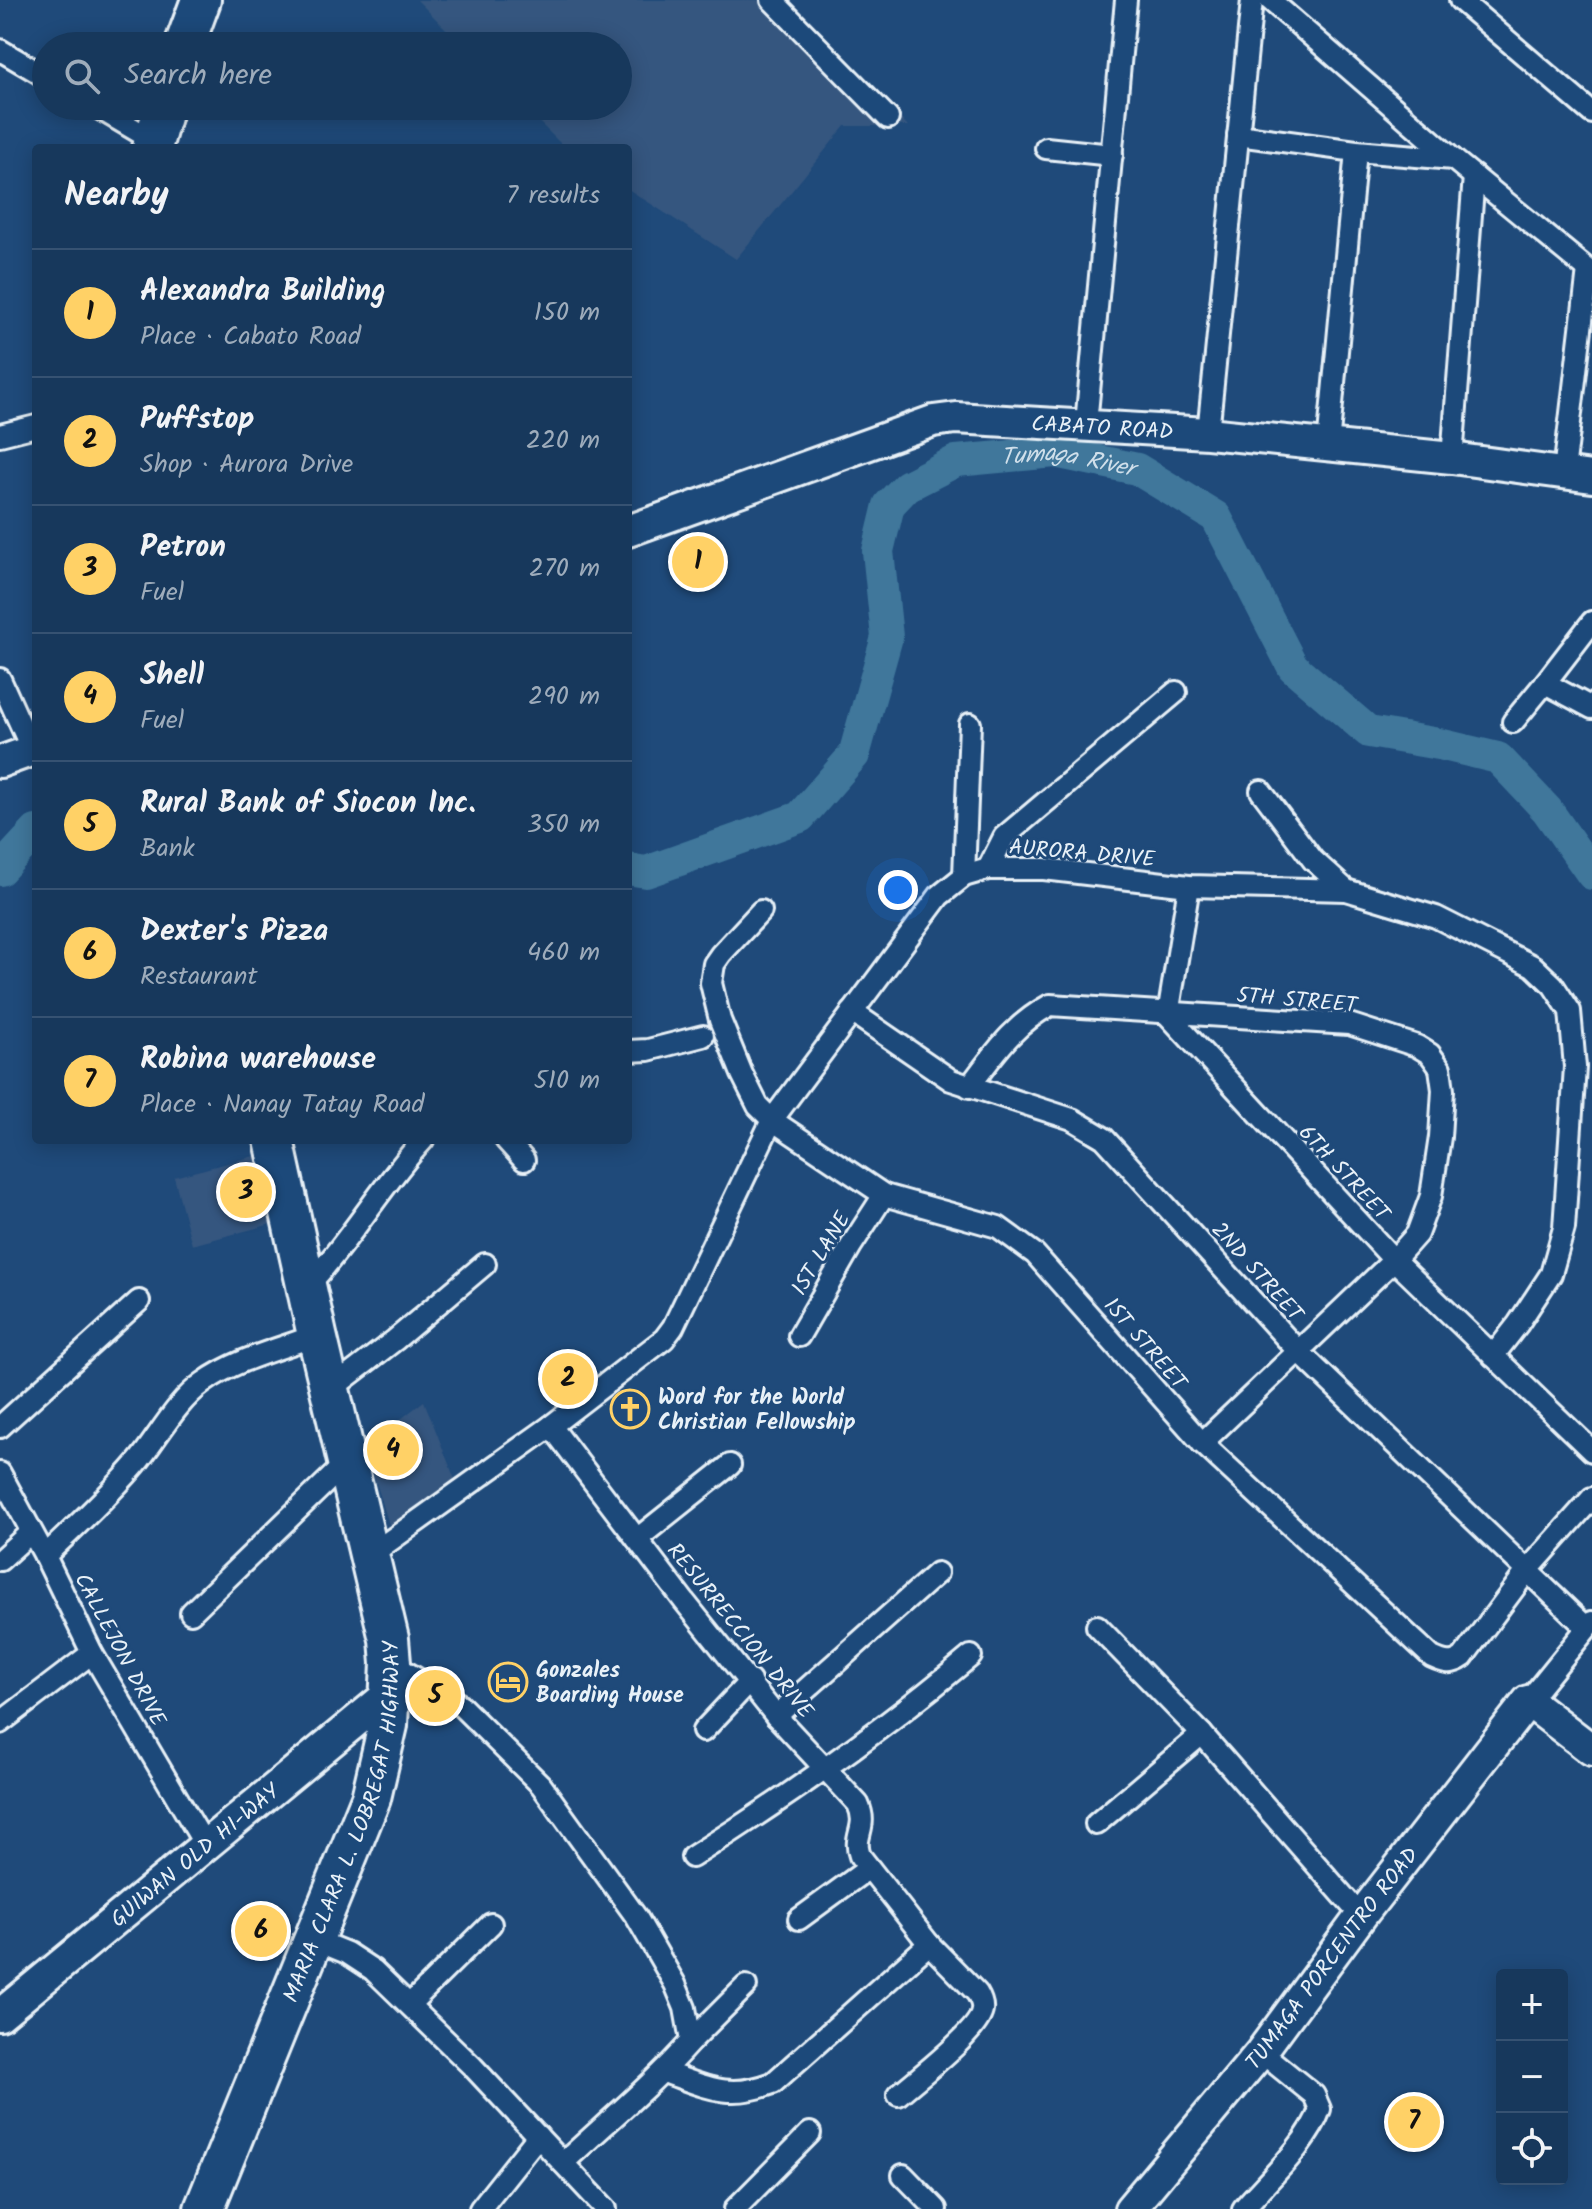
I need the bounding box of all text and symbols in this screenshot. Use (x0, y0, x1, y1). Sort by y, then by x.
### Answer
search box (32, 32, 632, 120)
text: Search here (124, 52, 272, 100)
icon: search (60, 54, 104, 98)
text: Nearby (64, 169, 169, 223)
text: 7 results (506, 175, 600, 217)
text: Alexandra Building (140, 268, 386, 316)
text: 1 (86, 292, 94, 334)
text: 150 m (534, 292, 600, 334)
text: Place · Cabato Road (140, 316, 361, 358)
text: Puffstop (140, 396, 255, 444)
street label: CABATO ROAD (1030, 408, 1174, 451)
text: 2 (82, 420, 98, 462)
text: 220 m (526, 420, 600, 462)
water label: Tumaga River (999, 434, 1143, 490)
text: Shop · Aurora Drive (140, 444, 353, 486)
text: Petron (140, 524, 226, 572)
pin: 1 (672, 532, 724, 592)
text: 3 (83, 548, 97, 590)
text: 270 m (529, 548, 600, 590)
text: Fuel (140, 572, 184, 614)
text: Shell (140, 652, 204, 700)
text: 4 (83, 676, 97, 718)
text: 290 m (528, 676, 600, 718)
text: Fuel (140, 700, 184, 742)
text: Rural Bank of Siocon Inc. (140, 780, 476, 828)
text: 5 (83, 804, 97, 846)
text: 350 m (527, 804, 600, 846)
text: Bank (140, 828, 195, 870)
street label: AURORA DRIVE (1007, 831, 1157, 878)
your location (878, 870, 918, 910)
text: Dexter's Pizza (140, 908, 328, 956)
text: 6 (83, 932, 97, 974)
text: 460 m (527, 932, 600, 974)
text: Restaurant (140, 956, 257, 998)
street label: 5TH STREET (1235, 979, 1361, 1024)
text: Robina warehouse (140, 1036, 376, 1084)
text: 7 (84, 1060, 96, 1102)
text: 510 m (534, 1060, 600, 1102)
text: Place · Nanay Tatay Road (140, 1084, 425, 1126)
street label: 6TH STREET (1289, 1117, 1399, 1232)
pin: 3 (220, 1162, 272, 1222)
street label: 1ST LANE (783, 1205, 862, 1303)
street label: 2ND STREET (1201, 1215, 1312, 1332)
street label: 1ST STREET (1094, 1291, 1196, 1400)
pin: 2 (542, 1349, 594, 1409)
place label: Word for the World Christian Fellowship (658, 1381, 856, 1441)
church icon: Word for the World Christian Fellowship (609, 1388, 651, 1430)
pin: 4 (367, 1420, 419, 1480)
street label: RESURRECCION DRIVE (657, 1536, 822, 1728)
street label: CALLEJON DRIVE (64, 1567, 175, 1734)
street label: MARIA CLARA L. LOBREGAT HIGHWAY (275, 1638, 411, 2008)
place label: Gonzales Boarding House (536, 1654, 684, 1714)
hotel icon: Gonzales Boarding House (487, 1661, 529, 1703)
pin: 5 (409, 1666, 461, 1726)
street label: GUIWAN OLD HI-WAY (103, 1775, 290, 1937)
street label: TUMAGA PORCENTRO ROAD (1238, 1840, 1429, 2079)
pin: 6 (235, 1901, 287, 1961)
map controls (1496, 1969, 1568, 2185)
button: + (1496, 1969, 1568, 2041)
button: − (1496, 2041, 1568, 2113)
pin: 7 (1388, 2092, 1440, 2152)
button: locate (1496, 2113, 1568, 2185)

